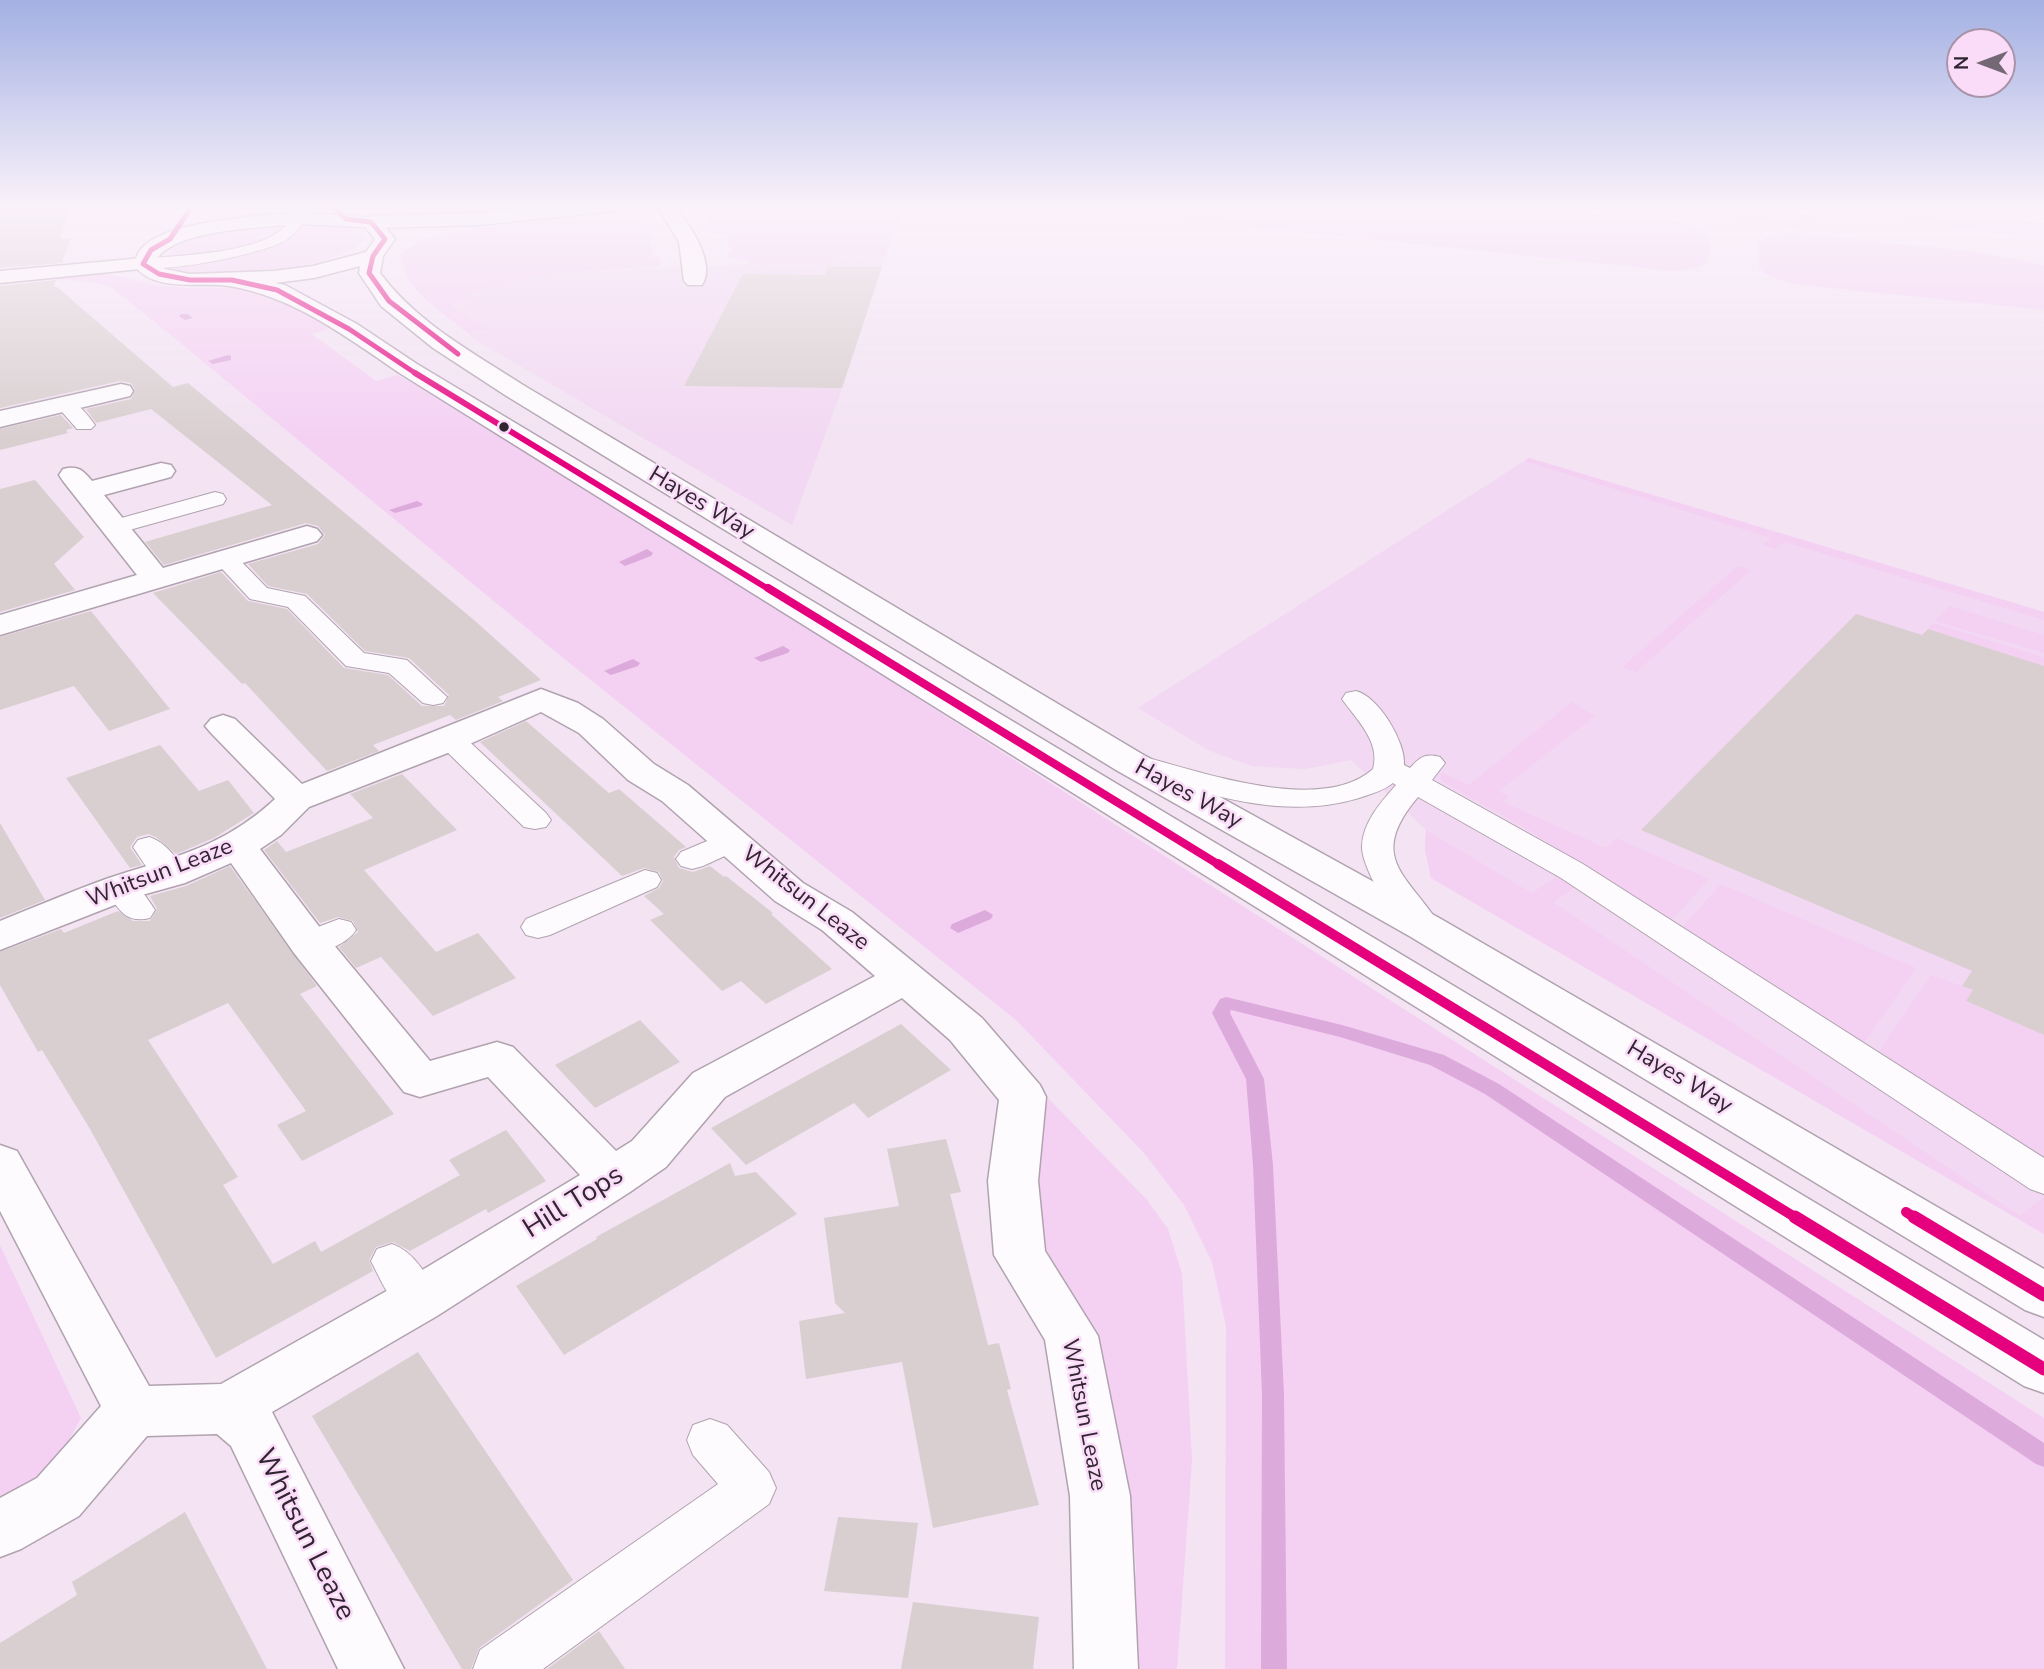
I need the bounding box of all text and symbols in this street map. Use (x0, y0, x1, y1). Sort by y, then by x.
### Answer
north arrow (1946, 28, 2016, 98)
text: N (1949, 56, 1975, 70)
unlabelled marker (497, 420, 511, 434)
street label: Hayes Way (643, 462, 759, 546)
street label: Hayes Way (1130, 754, 1246, 836)
street label: Whitsun Leaze (83, 833, 237, 915)
street label: Whitsun Leaze (736, 841, 874, 957)
street label: Hayes Way (1621, 1036, 1737, 1120)
street label: Hill Tops (518, 1159, 630, 1247)
street label: Whitsun Leaze (1055, 1337, 1111, 1493)
street label: Whitsun Leaze (246, 1444, 362, 1626)

